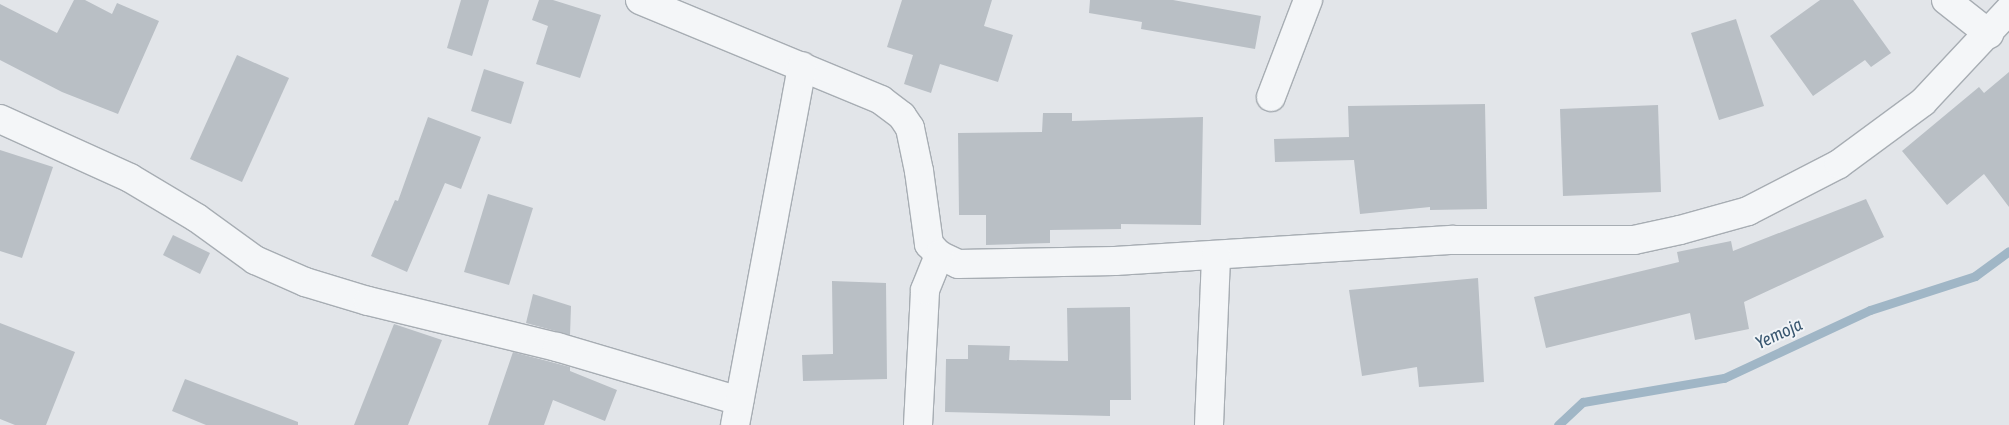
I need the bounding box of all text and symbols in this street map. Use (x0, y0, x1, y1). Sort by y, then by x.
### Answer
water label: Yemoja (1752, 314, 1806, 354)

